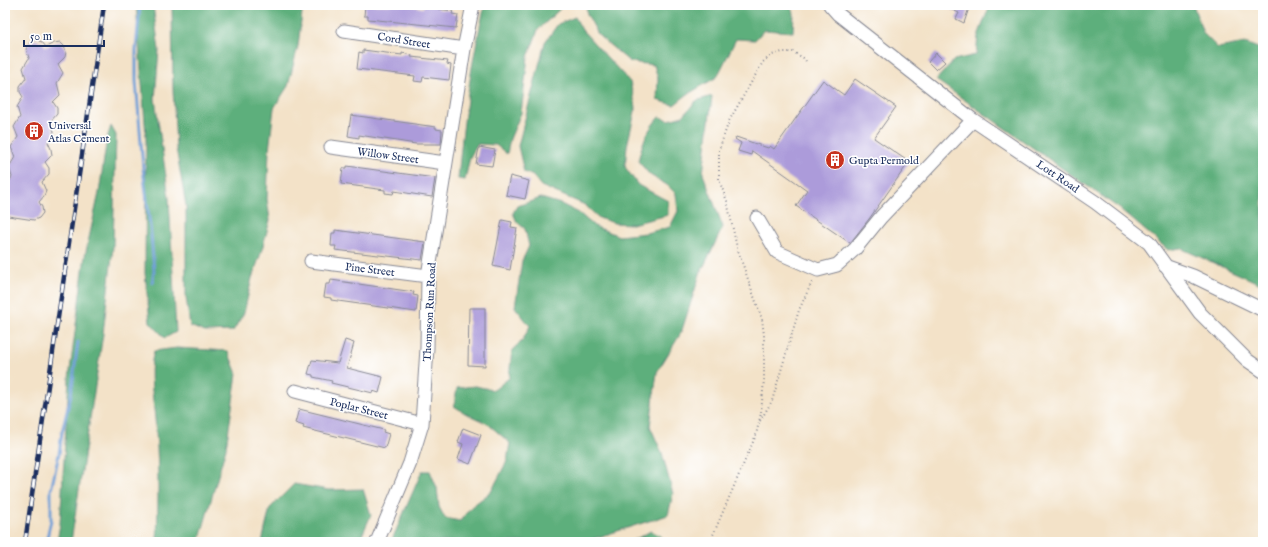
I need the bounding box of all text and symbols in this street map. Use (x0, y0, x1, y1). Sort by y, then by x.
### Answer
scale bar (24, 22, 104, 48)
text: 50 m (30, 29, 52, 44)
street label: Cord Street (376, 30, 432, 52)
place label: Universal Atlas Cement (47, 119, 109, 146)
building icon: Universal Atlas Cement (23, 120, 45, 142)
street label: Willow Street (356, 145, 420, 167)
building icon: Gupta Permold (824, 149, 846, 171)
place label: Gupta Permold (849, 154, 919, 168)
street label: Lott Road (1033, 157, 1082, 196)
street label: Pine Street (344, 260, 396, 280)
street label: Thompson Run Road (420, 262, 440, 362)
street label: Poplar Street (328, 395, 390, 423)

